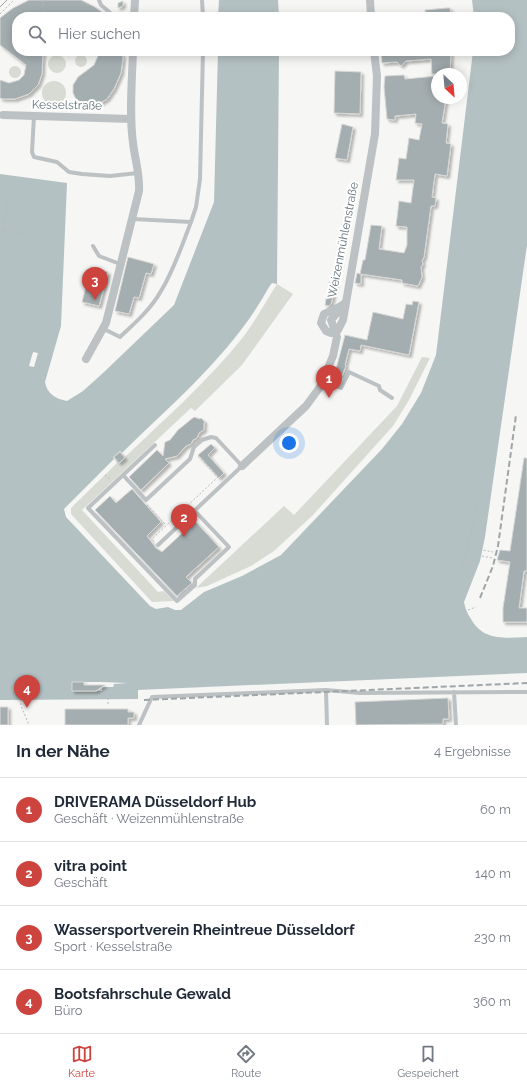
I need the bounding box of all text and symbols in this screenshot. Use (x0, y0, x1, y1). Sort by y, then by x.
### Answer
search box (12, 12, 515, 56)
icon: search (26, 23, 48, 45)
text: Hier suchen (58, 25, 141, 43)
north arrow (431, 68, 467, 104)
street label: Kesselstraße (32, 97, 102, 113)
street label: Weizenmühlenstraße (325, 181, 361, 299)
pin: 3 (82, 267, 108, 300)
pin: 1 (316, 365, 342, 398)
your location (279, 433, 299, 453)
pin: 2 (171, 504, 197, 537)
pin: 4 (14, 675, 40, 708)
text: In der Nähe (16, 741, 110, 761)
text: 4 Ergebnisse (434, 744, 511, 759)
text: DRIVERAMA Düsseldorf Hub (54, 793, 256, 811)
text: 1 (26, 802, 32, 817)
text: 60 m (480, 802, 511, 817)
text: Geschäft · Weizenmühlenstraße (54, 811, 244, 826)
text: vitra point (54, 857, 127, 875)
text: 2 (25, 866, 33, 881)
text: 140 m (475, 866, 511, 881)
text: Geschäft (54, 875, 108, 890)
text: Wassersportverein Rheintreue Düsseldorf (54, 921, 355, 939)
text: 3 (25, 930, 33, 945)
text: 230 m (474, 930, 511, 945)
text: Sport · Kesselstraße (54, 939, 172, 954)
text: Bootsfahrschule Gewald (54, 985, 231, 1003)
text: 4 (25, 994, 33, 1009)
text: 360 m (473, 994, 511, 1009)
text: Büro (54, 1003, 82, 1018)
tab: Karte (68, 1043, 95, 1080)
tab: Route (231, 1043, 261, 1080)
tab: Gespeichert (397, 1043, 459, 1080)

